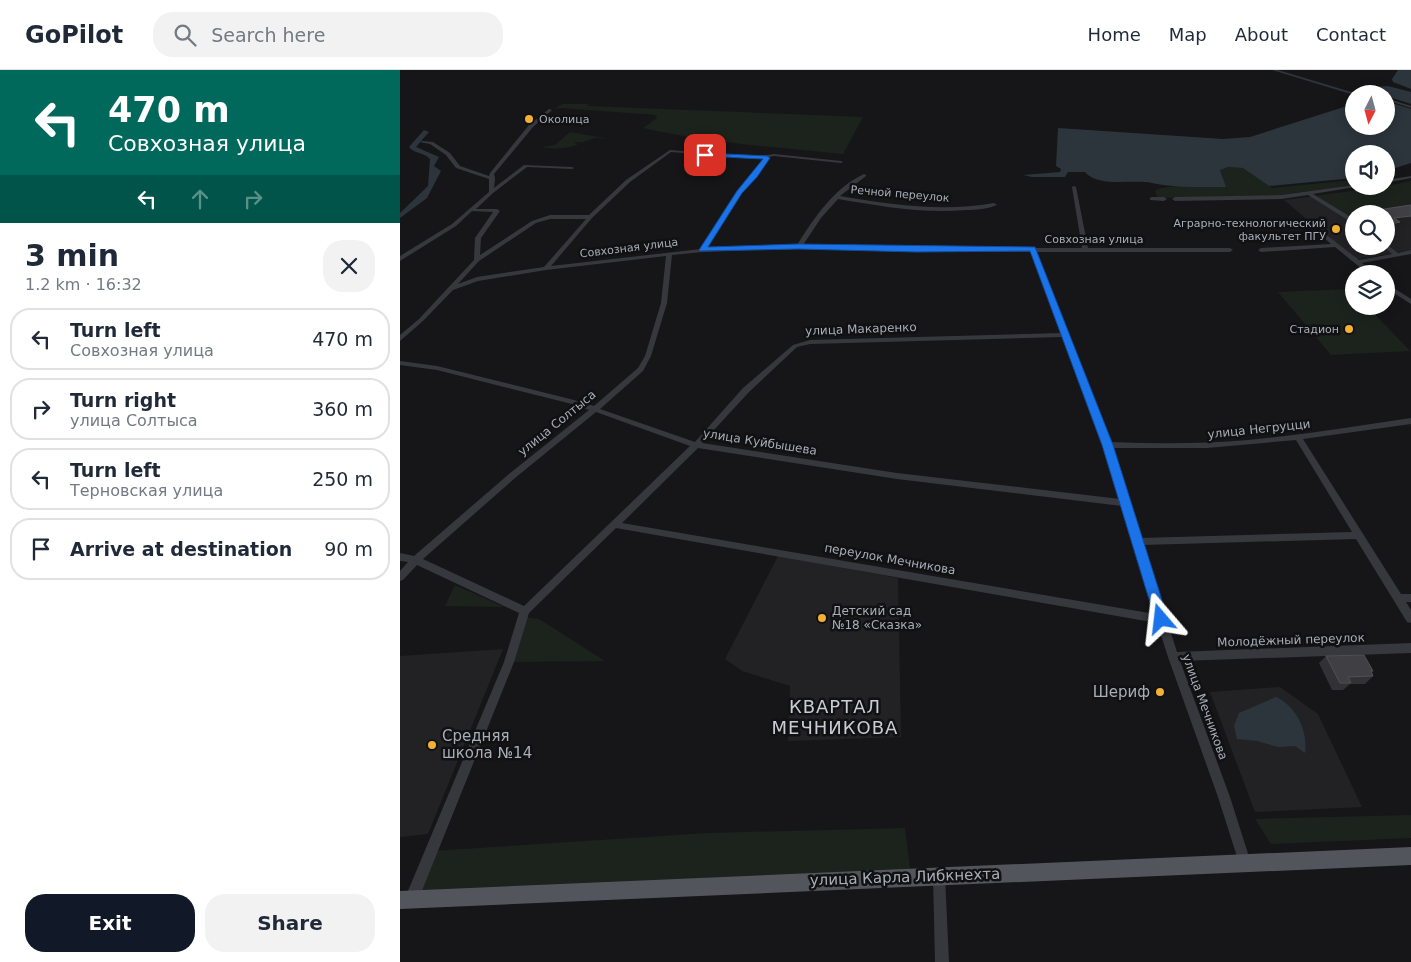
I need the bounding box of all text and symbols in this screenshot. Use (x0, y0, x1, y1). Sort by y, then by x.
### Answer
search box (153, 12, 503, 57)
text: GoPilot (25, 21, 123, 49)
icon: search (171, 21, 199, 49)
text: Search here (211, 24, 325, 46)
text: Home (1088, 24, 1141, 45)
text: Map (1169, 24, 1207, 45)
text: About (1235, 24, 1288, 45)
text: Contact (1316, 24, 1386, 45)
north arrow (1345, 85, 1395, 135)
map controls (1345, 85, 1395, 315)
icon: left (25, 90, 90, 155)
text: 470 m (108, 90, 230, 130)
marker: Околица (523, 113, 535, 125)
place label: Околица (539, 113, 589, 126)
text: Совхозная улица (108, 131, 306, 156)
pin (684, 134, 726, 176)
icon: arrive (691, 141, 719, 169)
button: sound (1345, 145, 1395, 195)
street label: Речной переулок (850, 183, 950, 205)
icon: left (133, 185, 161, 213)
icon: ahead (186, 185, 214, 213)
icon: right (239, 185, 267, 213)
button: search (1345, 205, 1395, 255)
place label: Аграрно-технологический факультет ПГУ (1174, 217, 1326, 243)
marker: Аграрно-технологический факультет ПГУ (1330, 223, 1342, 235)
street label: Совхозная улица (1045, 233, 1143, 246)
street label: Совхозная улица (579, 236, 679, 260)
text: 3 min (25, 238, 119, 273)
button: close (323, 240, 375, 292)
button: layers (1345, 265, 1395, 315)
text: 1.2 km · 16:32 (25, 275, 142, 294)
text: Turn left (70, 319, 161, 341)
street label: улица Макаренко (805, 320, 917, 338)
place label: Стадион (1289, 323, 1339, 336)
marker: Стадион (1343, 323, 1355, 335)
icon: left (27, 325, 55, 353)
text: 470 m (312, 328, 373, 350)
text: Совхозная улица (70, 341, 214, 360)
street label: улица Солтыса (515, 387, 599, 459)
text: Turn right (70, 389, 176, 411)
icon: right (27, 395, 55, 423)
text: 360 m (312, 398, 373, 420)
text: улица Солтыса (70, 411, 198, 430)
street label: улица Негруцци (1207, 417, 1311, 441)
street label: улица Куйбышева (702, 426, 818, 458)
text: Turn left (70, 459, 161, 481)
icon: left (27, 465, 55, 493)
text: 250 m (312, 468, 373, 490)
text: Терновская улица (70, 481, 223, 500)
icon: arrive (27, 535, 55, 563)
text: Arrive at destination (70, 538, 292, 560)
text: 90 m (324, 538, 373, 560)
street label: переулок Мечникова (823, 541, 957, 577)
position arrow (1134, 592, 1186, 644)
place label: Детский сад №18 «Сказка» (832, 604, 922, 632)
marker: Детский сад №18 «Сказка» (816, 612, 828, 624)
street label: Молодёжный переулок (1217, 630, 1365, 650)
street label: улица Мечникова (1179, 652, 1231, 762)
place label: Шериф (1093, 683, 1150, 701)
marker: Шериф (1154, 686, 1166, 698)
district label: КВАРТАЛ МЕЧНИКОВА (772, 696, 898, 738)
place label: Средняя школа №14 (442, 727, 532, 762)
marker: Средняя школа №14 (426, 739, 438, 751)
street label: улица Карла Либкнехта (810, 865, 1000, 889)
button: Exit (25, 894, 195, 952)
button: Share (205, 894, 375, 952)

